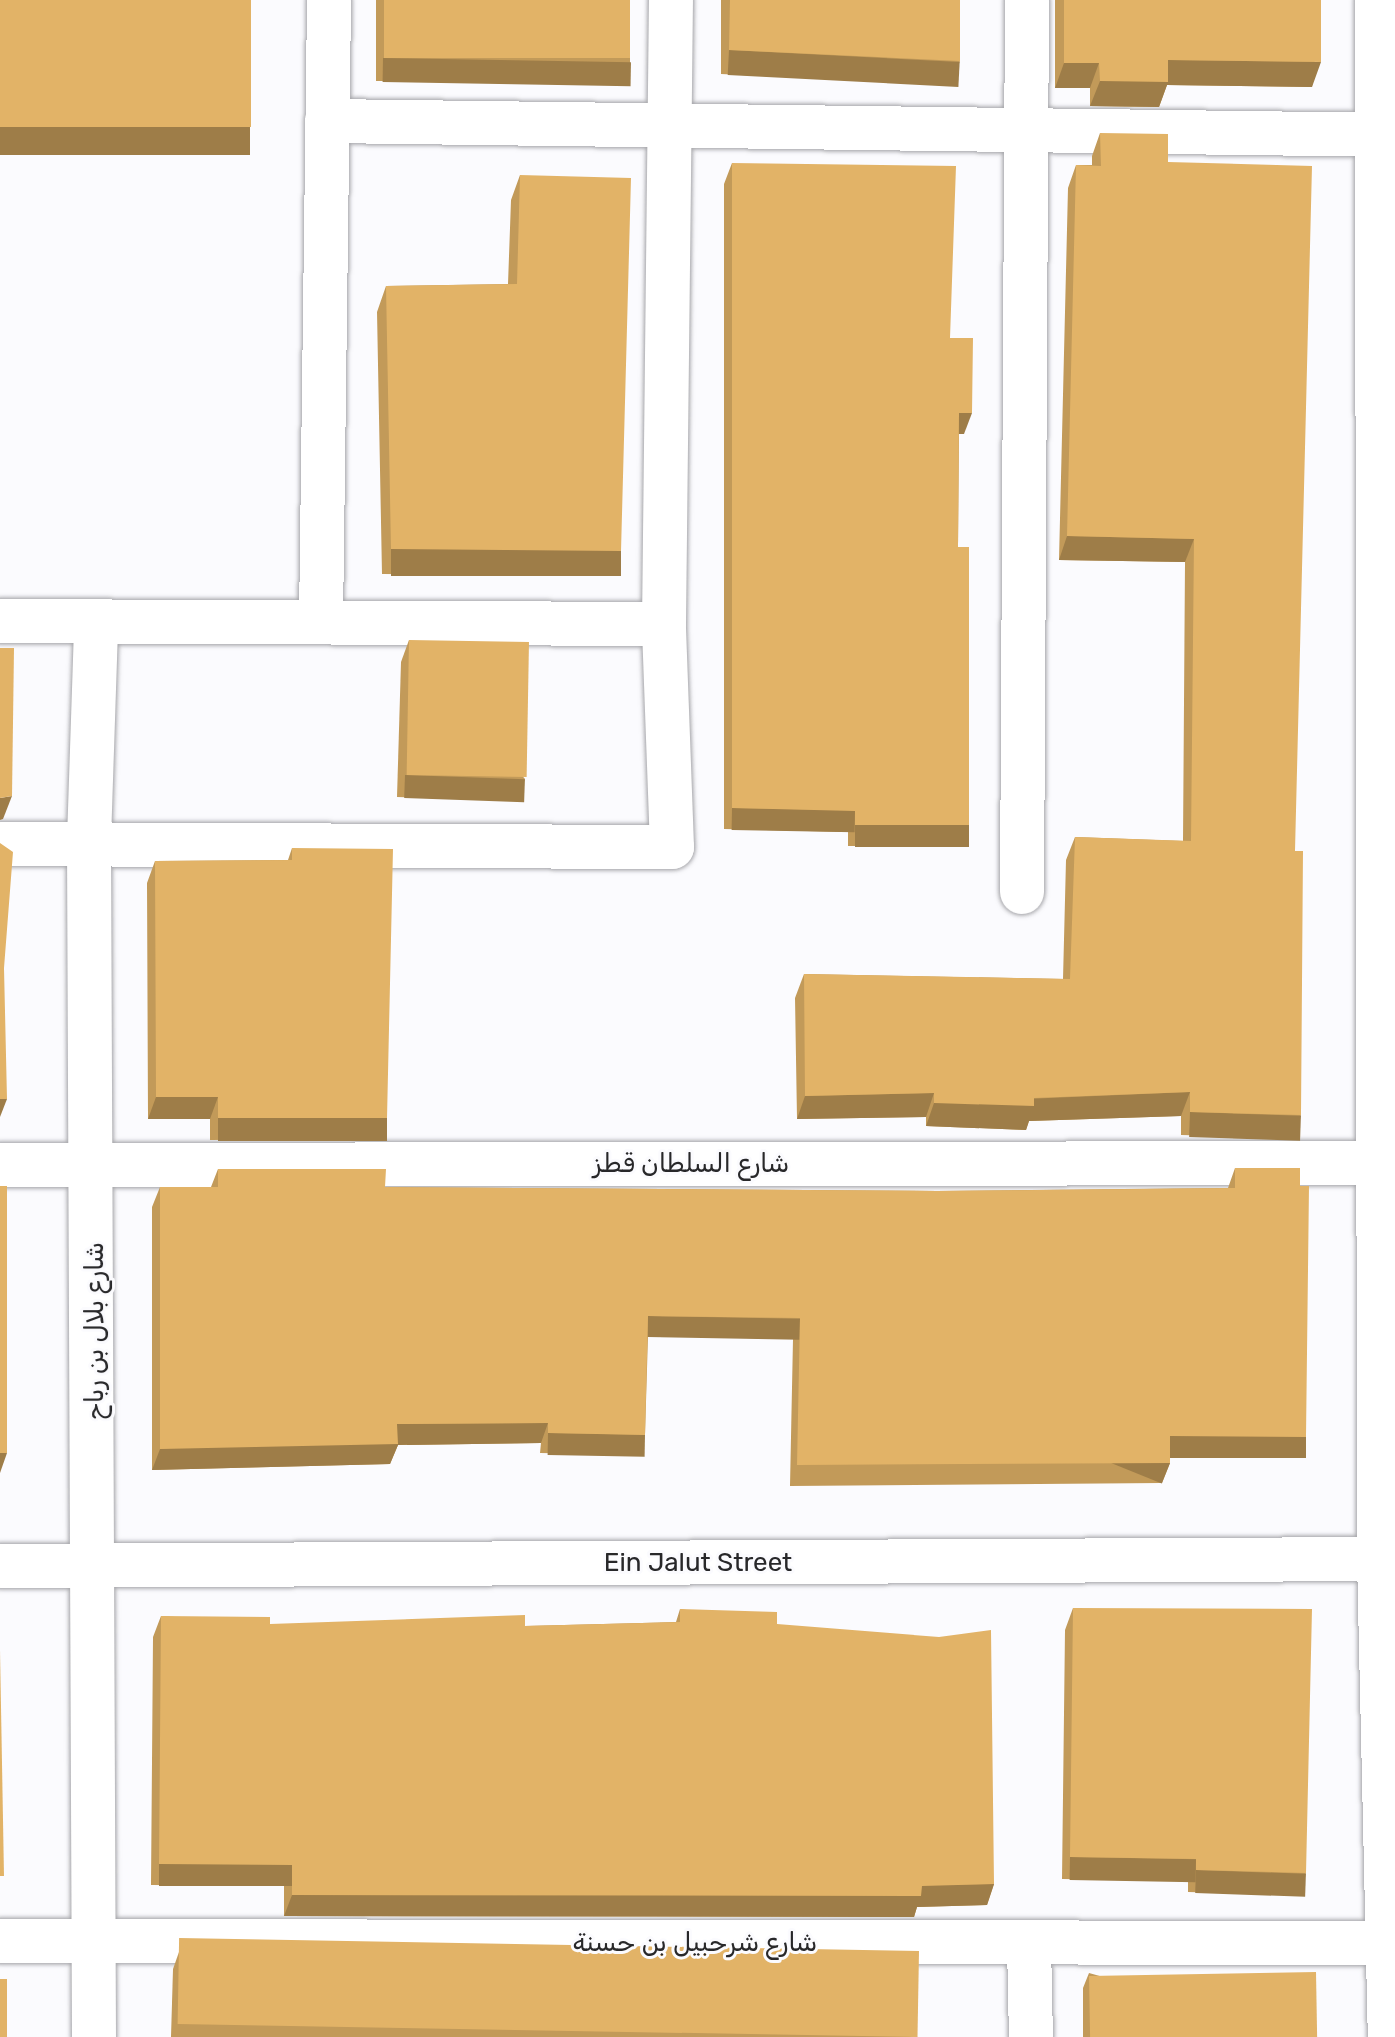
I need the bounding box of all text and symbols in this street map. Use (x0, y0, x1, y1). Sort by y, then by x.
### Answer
street label: شارع السلطان قطز (593, 1148, 789, 1180)
street label: شارع بلال بن رباح (79, 1242, 111, 1420)
street label: Ein Jalut Street (604, 1547, 792, 1579)
street label: شارع شرحبيل بن حسنة (573, 1927, 817, 1959)

